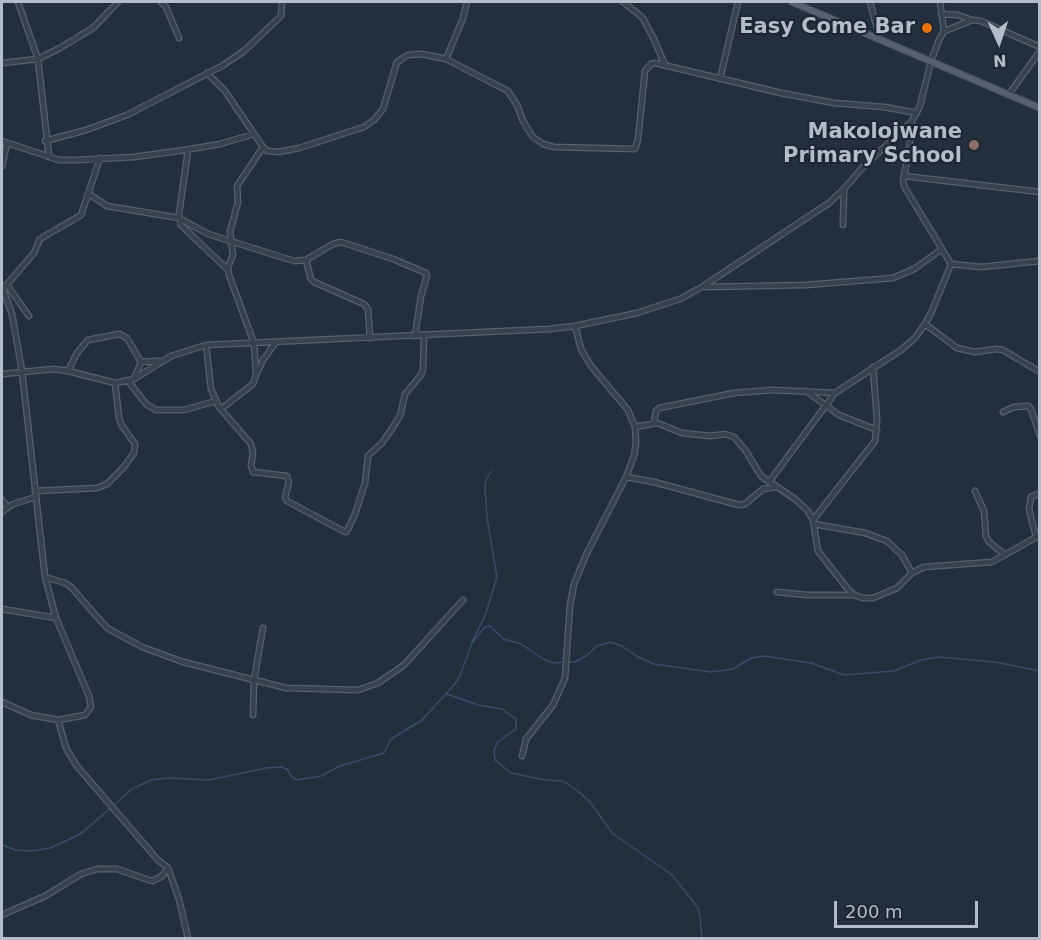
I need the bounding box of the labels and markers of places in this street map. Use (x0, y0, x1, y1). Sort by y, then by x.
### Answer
place label: Easy Come Bar (739, 15, 915, 41)
marker: Easy Come Bar (920, 21, 934, 35)
place label: Makolojwane Primary School (783, 120, 962, 170)
marker: Makolojwane Primary School (967, 138, 981, 152)

